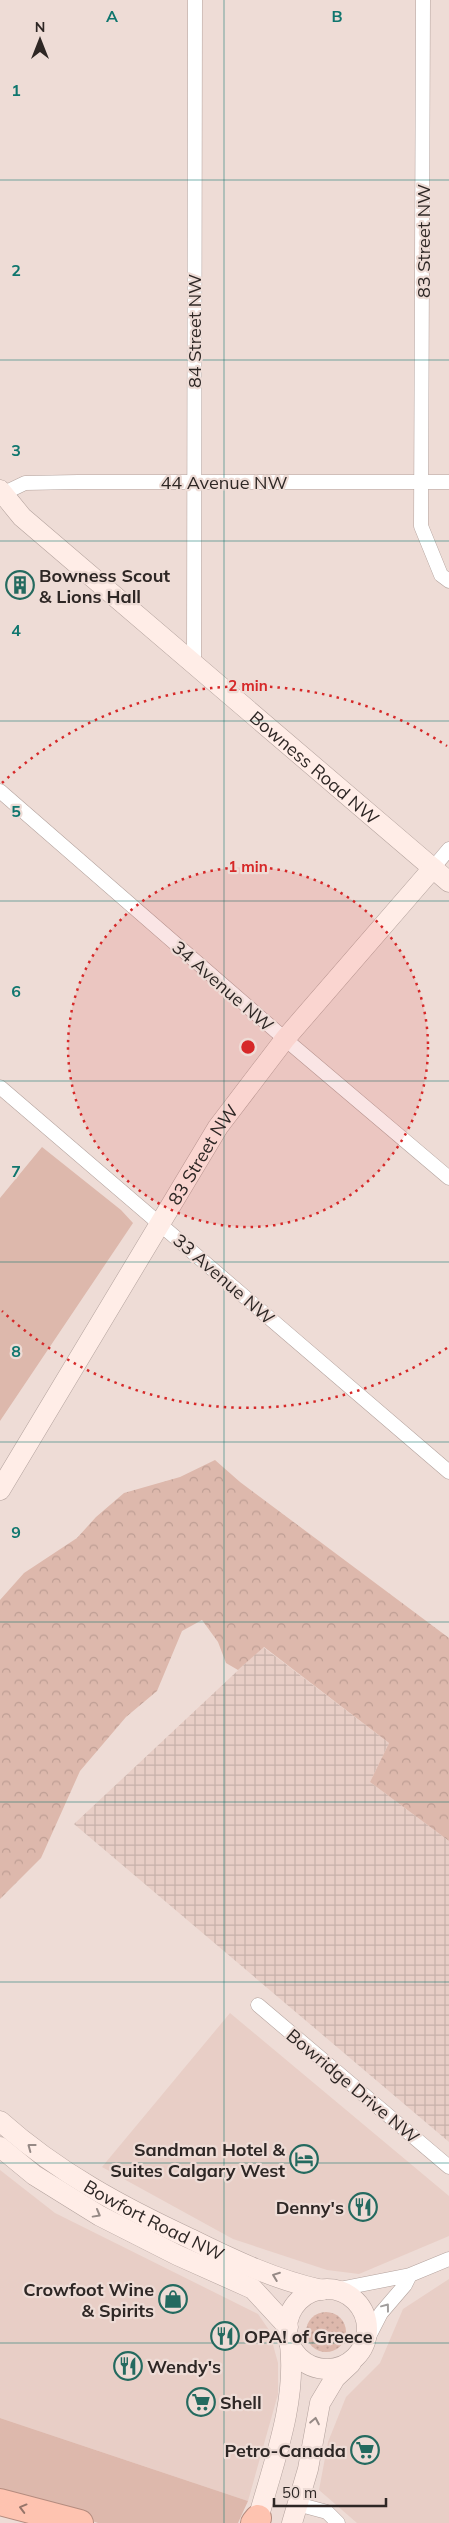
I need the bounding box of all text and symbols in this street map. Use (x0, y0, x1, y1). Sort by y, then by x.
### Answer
text: A (106, 6, 118, 26)
text: B (331, 6, 343, 26)
north arrow (15, 15, 65, 65)
text: N (35, 18, 45, 36)
text: 1 (11, 80, 21, 100)
street label: 83 Street NW (412, 184, 435, 298)
text: 2 (11, 260, 21, 280)
street label: 84 Street NW (183, 274, 206, 388)
text: 3 (11, 440, 21, 460)
street label: 44 Avenue NW (160, 471, 288, 494)
place label: Bowness Scout & Lions Hall (39, 564, 170, 608)
building icon: Bowness Scout & Lions Hall (5, 570, 35, 600)
text: 4 (11, 620, 21, 640)
text: 2 min (228, 676, 268, 695)
street label: Bowness Road NW (245, 705, 384, 829)
text: 5 (11, 801, 21, 821)
text: 1 min (228, 857, 268, 876)
street label: 34 Avenue NW (167, 936, 279, 1036)
text: 6 (11, 981, 21, 1001)
centre of rings (239, 1038, 257, 1056)
street label: 83 Street NW (163, 1100, 243, 1209)
text: 7 (11, 1161, 21, 1181)
street label: 33 Avenue NW (168, 1229, 280, 1329)
text: 8 (11, 1341, 21, 1361)
text: 9 (11, 1522, 21, 1542)
street label: Bowridge Drive NW (282, 2024, 424, 2148)
place label: Sandman Hotel & Suites Calgary West (110, 2138, 286, 2182)
hotel icon: Sandman Hotel & Suites Calgary West (289, 2144, 319, 2174)
one-way arrow (28, 2145, 37, 2153)
street label: Bowfort Road NW (80, 2174, 228, 2265)
restaurant icon: Denny's (348, 2192, 378, 2222)
place label: Denny's (276, 2196, 344, 2219)
one-way arrow (91, 2208, 100, 2218)
one-way arrow (272, 2272, 280, 2282)
place label: Crowfoot Wine & Spirits (23, 2278, 154, 2322)
shop icon: Crowfoot Wine & Spirits (158, 2284, 188, 2314)
one-way arrow (380, 2304, 388, 2313)
restaurant icon: OPA! of Greece (210, 2321, 240, 2351)
place label: OPA! of Greece (244, 2325, 373, 2348)
restaurant icon: Wendy's (113, 2351, 143, 2381)
place label: Wendy's (147, 2355, 221, 2378)
supermarket icon: Shell (186, 2387, 216, 2417)
place label: Shell (220, 2391, 262, 2414)
one-way arrow (310, 2416, 320, 2425)
supermarket icon: Petro-Canada (350, 2435, 380, 2465)
place label: Petro-Canada (225, 2439, 346, 2462)
scale bar (274, 2476, 386, 2508)
text: 50 m (282, 2483, 317, 2502)
one-way arrow (19, 2503, 28, 2514)

